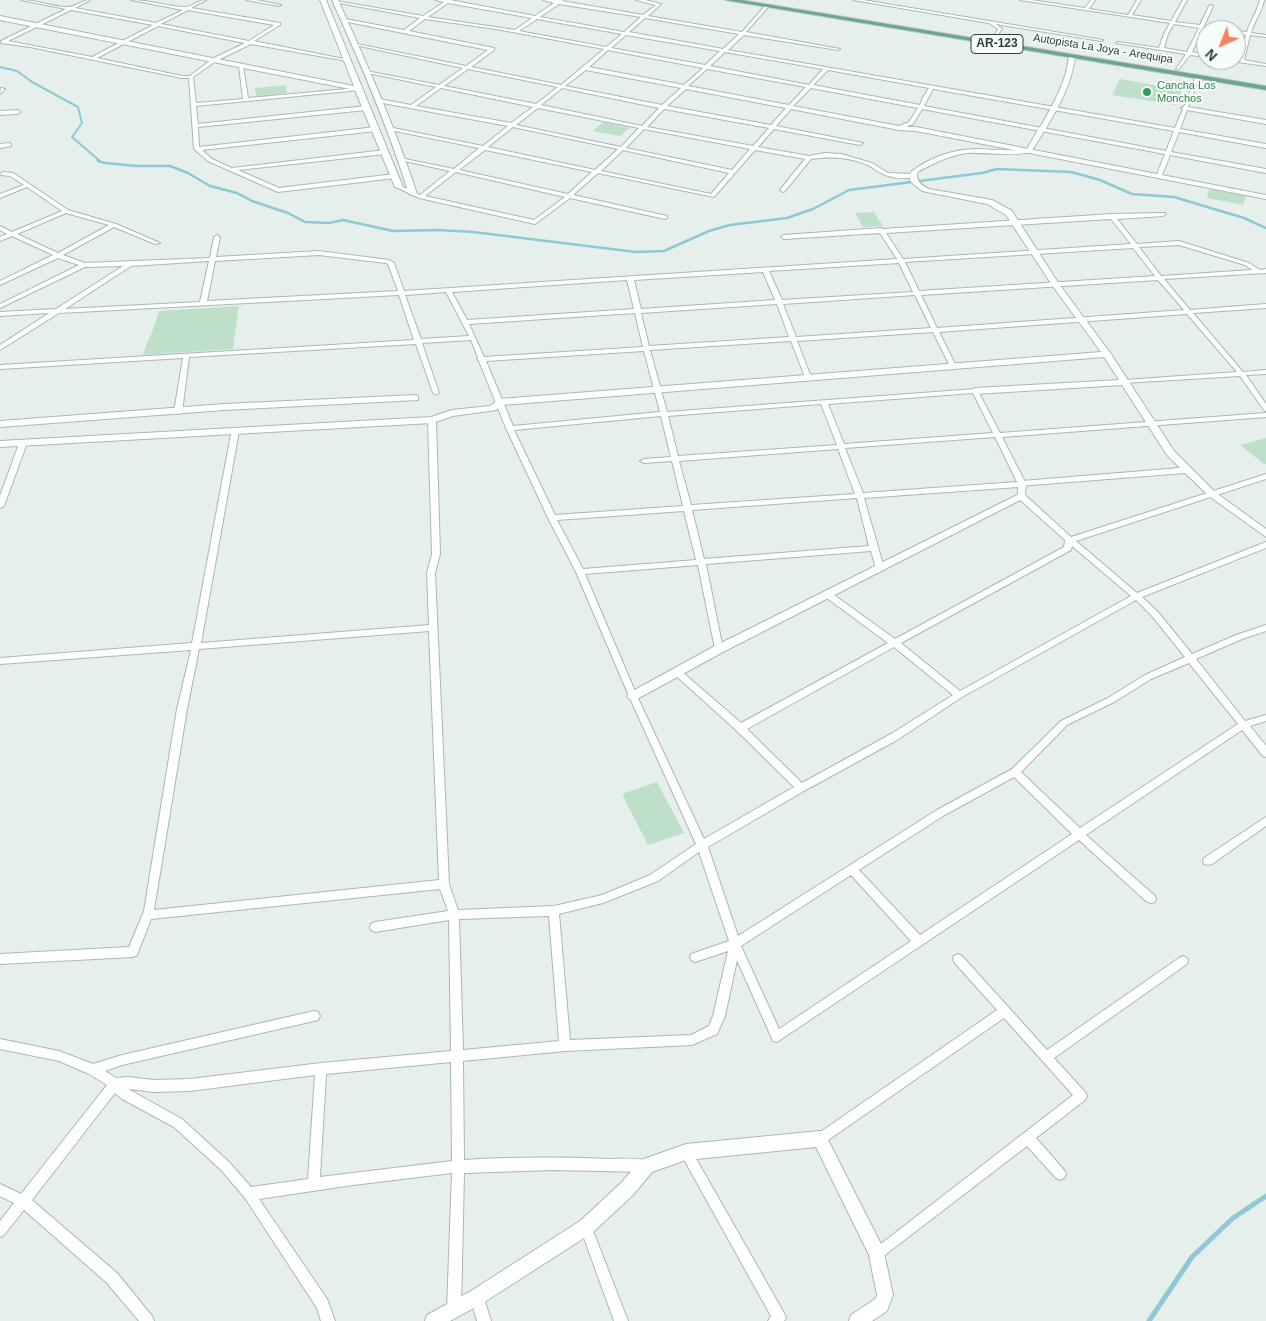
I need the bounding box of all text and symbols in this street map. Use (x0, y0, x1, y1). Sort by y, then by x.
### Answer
north arrow (1196, 20, 1246, 70)
street label: Autopista La Joya - Arequipa (1032, 31, 1174, 67)
road number: AR-123 (971, 34, 1023, 54)
text: N (1202, 46, 1220, 64)
place label: Cancha Los Monchos (1157, 79, 1216, 105)
marker: Cancha Los Monchos (1141, 86, 1153, 98)

